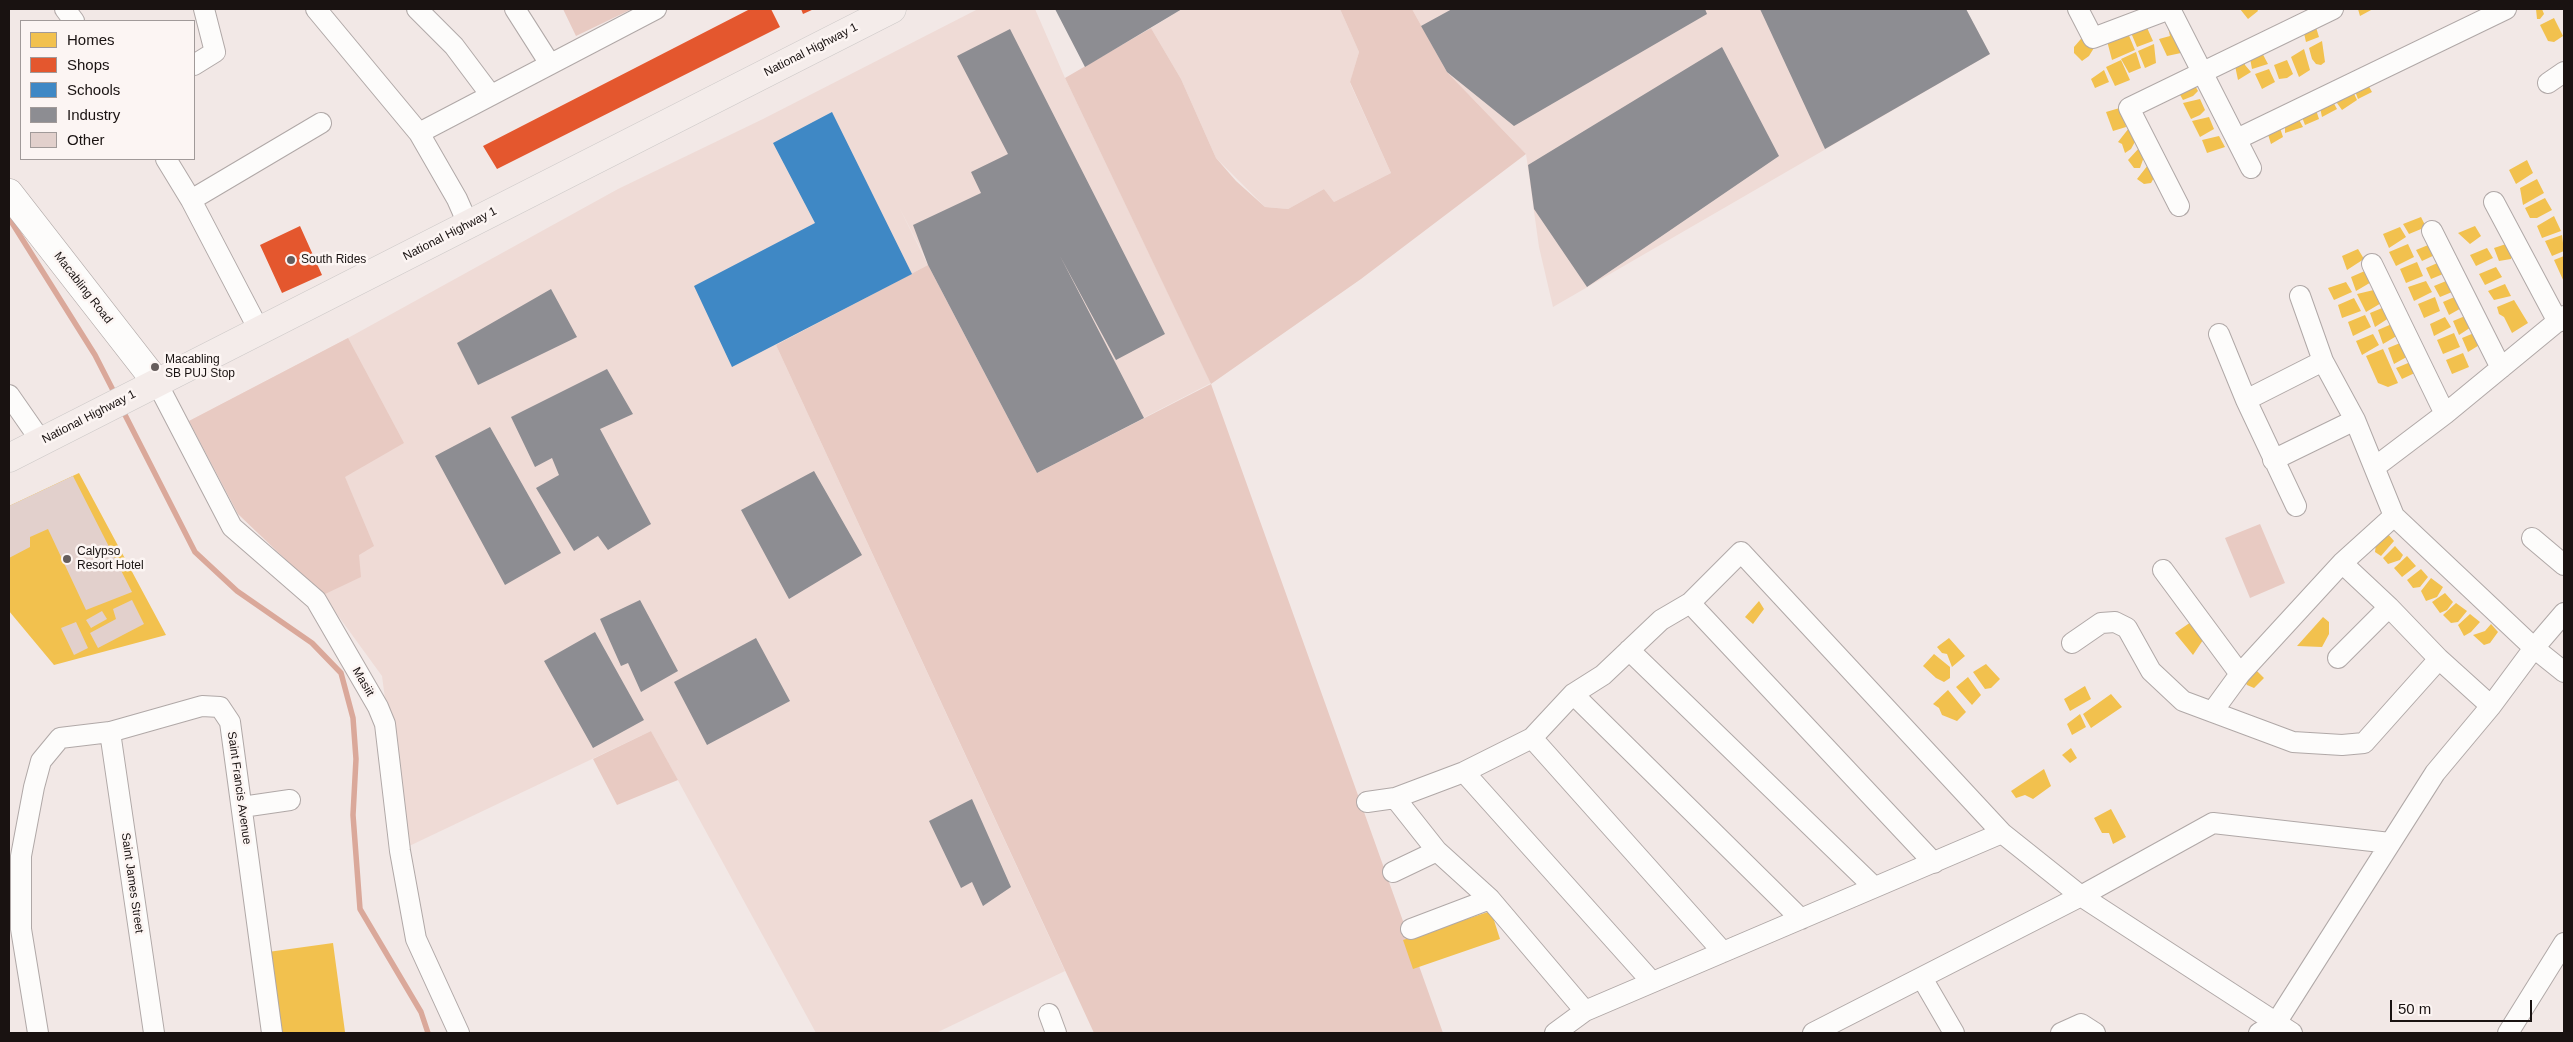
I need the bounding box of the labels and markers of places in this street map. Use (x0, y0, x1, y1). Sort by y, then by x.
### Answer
place label: South Rides (301, 253, 366, 267)
marker: South Rides (285, 254, 297, 266)
place label: Macabling SB PUJ Stop (165, 353, 235, 381)
marker: Macabling SB PUJ Stop (149, 361, 161, 373)
place label: Calypso Resort Hotel (77, 545, 144, 573)
marker: Calypso Resort Hotel (61, 553, 73, 565)

